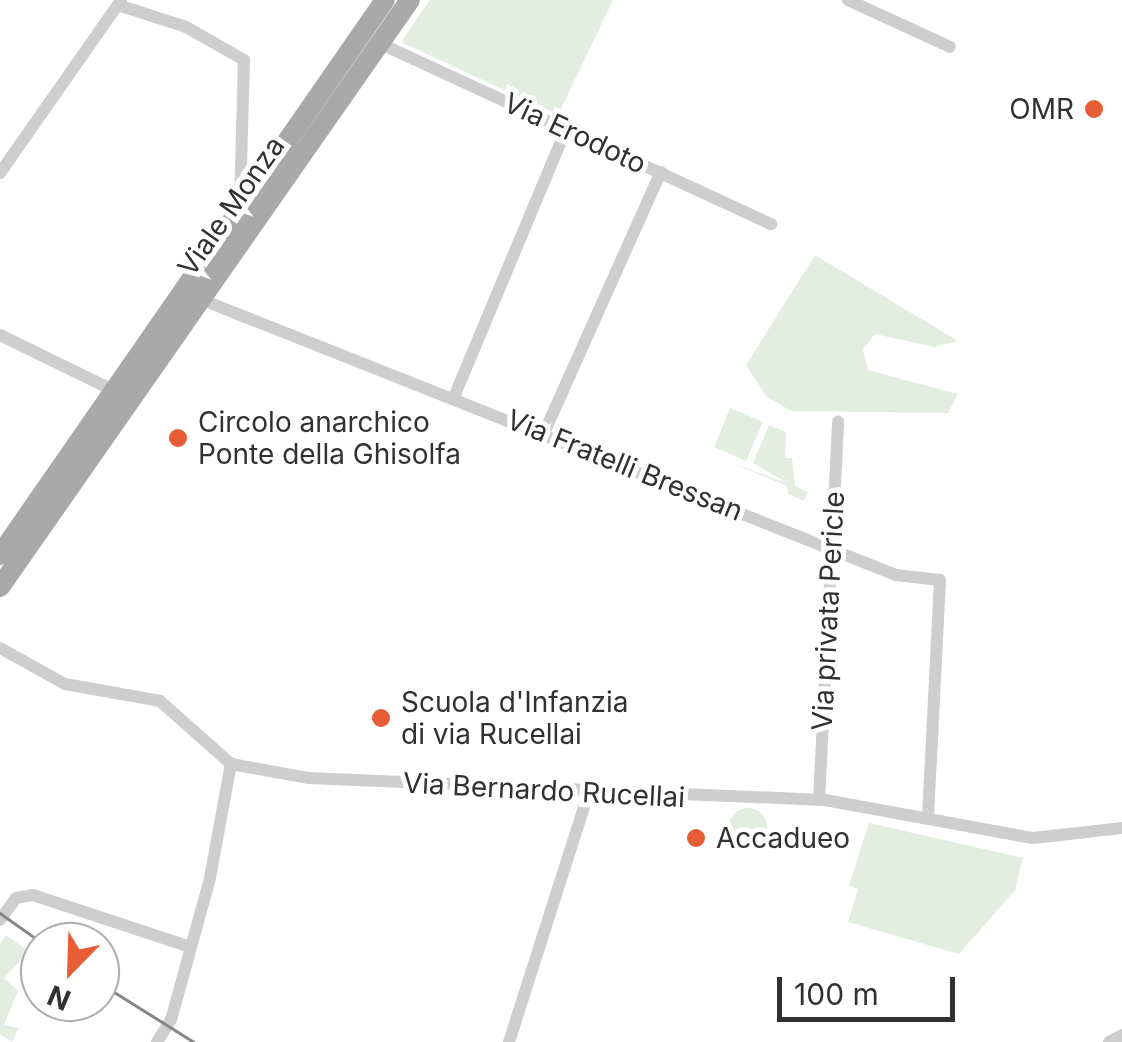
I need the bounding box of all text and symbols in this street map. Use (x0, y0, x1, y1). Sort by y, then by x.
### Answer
street label: Via Erodoto (499, 85, 651, 181)
place label: OMR (1009, 92, 1074, 126)
marker: OMR (1083, 98, 1105, 120)
street label: Viale Monza (171, 130, 291, 282)
street label: Via Fratelli Bressan (502, 402, 748, 528)
place label: Circolo anarchico Ponte della Ghisolfa (198, 405, 461, 471)
marker: Circolo anarchico Ponte della Ghisolfa (167, 427, 189, 449)
street label: Via privata Pericle (805, 490, 851, 732)
place label: Scuola d'Infanzia di via Rucellai (401, 685, 628, 751)
marker: Scuola d'Infanzia di via Rucellai (370, 707, 392, 729)
street label: Via Bernardo Rucellai (402, 766, 686, 814)
place label: Accadueo (716, 821, 850, 855)
marker: Accadueo (685, 827, 707, 849)
north arrow (20, 922, 120, 1022)
scale bar (782, 957, 960, 1019)
text: 100 m (794, 976, 879, 1012)
text: N (43, 978, 76, 1018)

